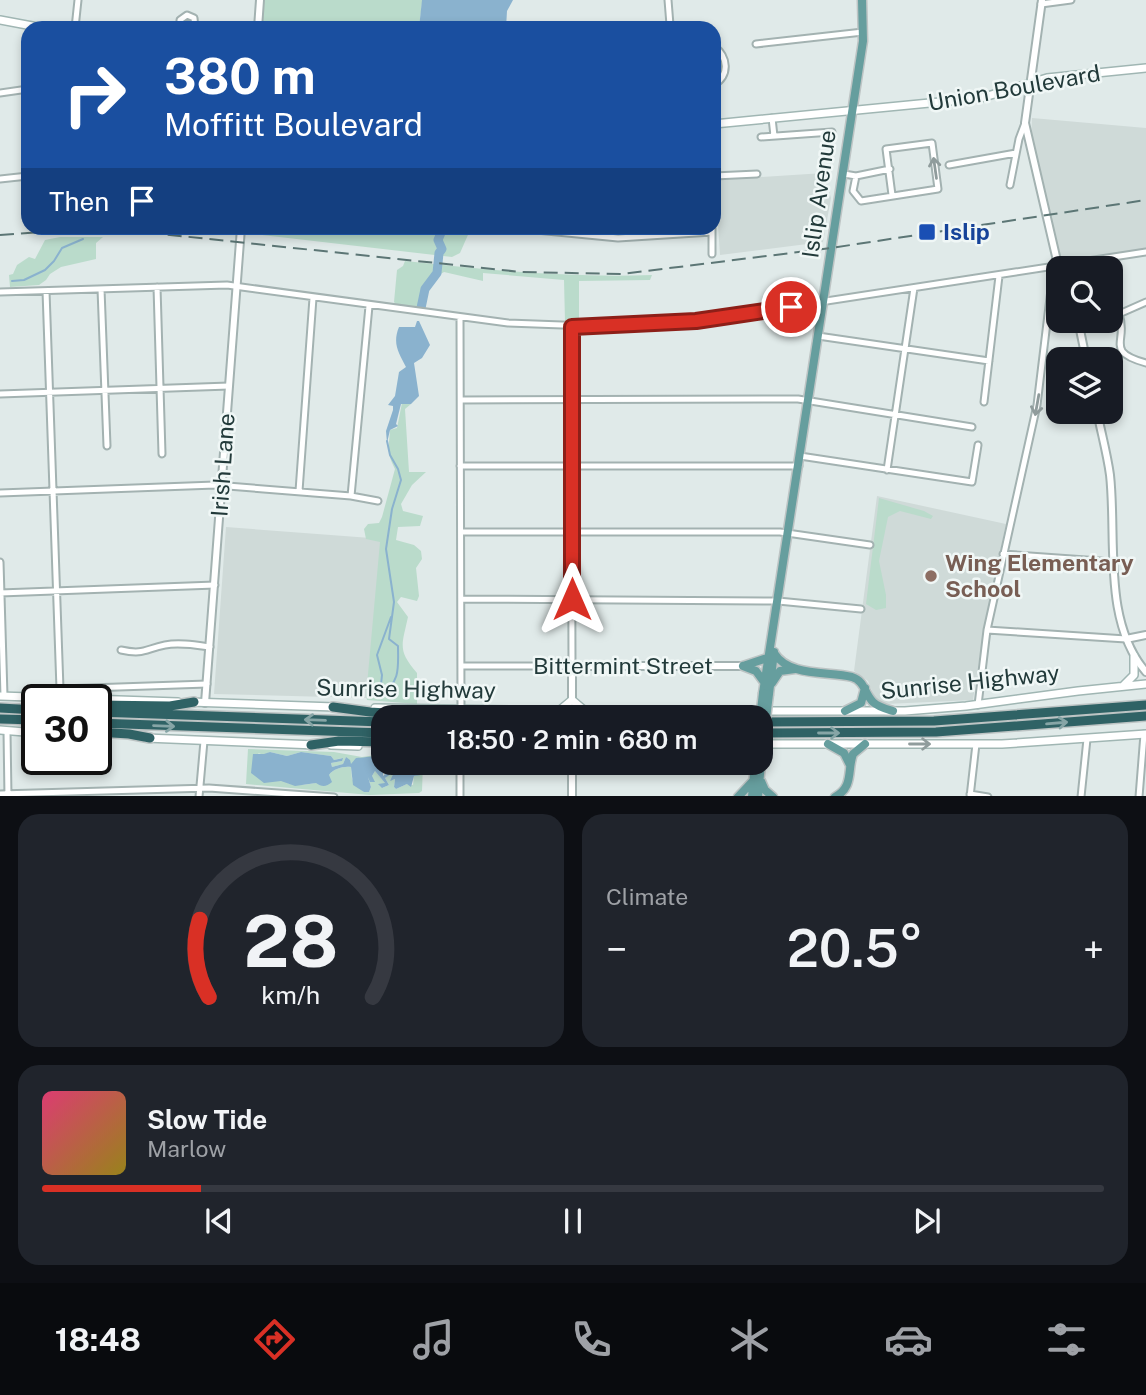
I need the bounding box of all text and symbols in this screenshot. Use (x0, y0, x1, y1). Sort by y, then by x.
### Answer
text: 380 m (164, 47, 316, 105)
icon: right (49, 49, 140, 140)
street label: Union Boulevard (926, 59, 1102, 116)
text: Moffitt Boulevard (164, 106, 423, 143)
street label: Islip Avenue (796, 128, 841, 260)
one-way arrow (929, 157, 942, 179)
icon: arrive (123, 182, 161, 220)
text: Then (49, 186, 109, 217)
place label: Islip (943, 218, 990, 245)
marker: Islip (917, 222, 937, 242)
map controls (1046, 256, 1123, 424)
button: search (1046, 256, 1123, 333)
pin (761, 277, 821, 337)
icon: arrive (772, 288, 810, 326)
button: layers (1046, 347, 1123, 424)
one-way arrow (1029, 393, 1043, 416)
street label: Irish Lane (205, 412, 240, 518)
place label: Wing Elementary School (945, 549, 1134, 602)
position arrow (535, 562, 609, 636)
marker: Wing Elementary School (923, 568, 939, 584)
street label: Bittermint Street (533, 652, 713, 679)
street label: Sunrise Highway (879, 659, 1061, 704)
street label: Sunrise Highway (316, 673, 496, 704)
speed limit sign: 30 (21, 684, 112, 775)
one-way arrow (304, 714, 327, 727)
one-way arrow (1045, 716, 1067, 729)
one-way arrow (153, 719, 176, 732)
text: 18:50 · 2 min · 680 m (447, 724, 697, 755)
one-way arrow (818, 726, 841, 740)
one-way arrow (909, 737, 932, 751)
text: Climate (606, 883, 688, 910)
text: 28 (243, 898, 339, 983)
text: 20.5° (787, 918, 923, 979)
text: − (606, 927, 627, 972)
text: + (1083, 927, 1104, 972)
text: km/h (262, 979, 320, 1009)
text: Slow Tide (147, 1104, 267, 1135)
text: Marlow (147, 1135, 226, 1162)
icon: previous (200, 1202, 238, 1240)
icon: pause (554, 1202, 592, 1240)
icon: next (908, 1202, 946, 1240)
icon: directions (250, 1315, 299, 1364)
icon: music (409, 1315, 458, 1364)
icon: phone (567, 1315, 616, 1364)
icon: climate (725, 1315, 774, 1364)
icon: car (884, 1315, 933, 1364)
icon: filters (1042, 1315, 1091, 1364)
text: 18:48 (55, 1321, 141, 1358)

